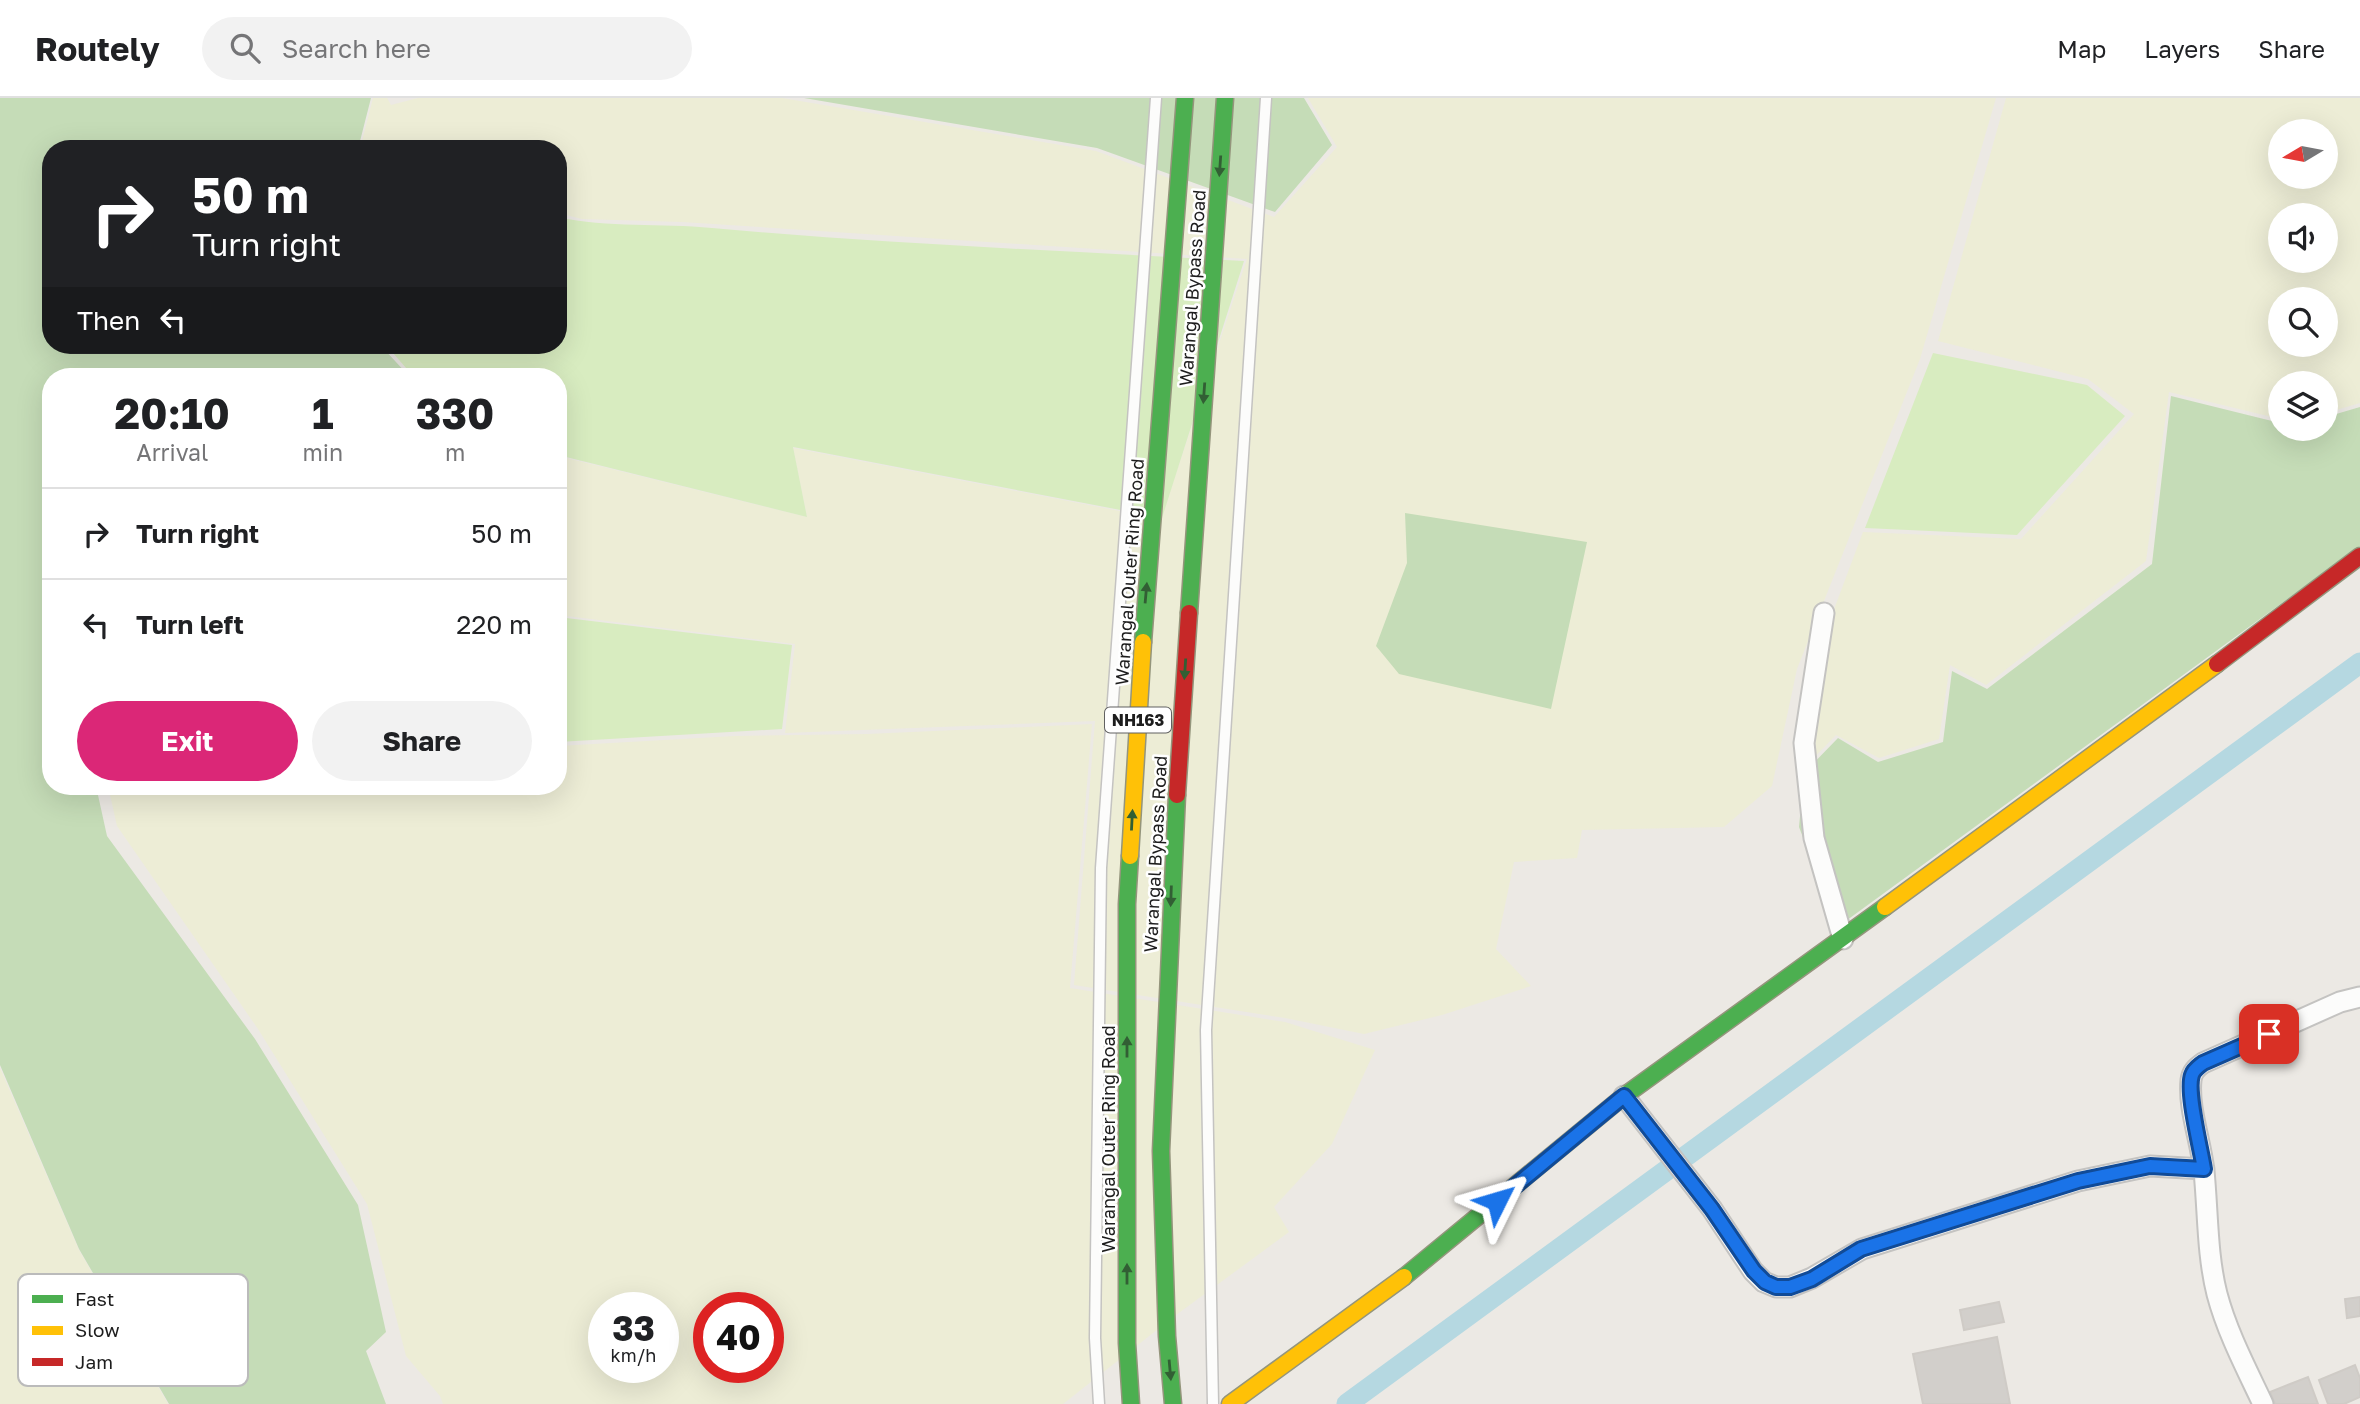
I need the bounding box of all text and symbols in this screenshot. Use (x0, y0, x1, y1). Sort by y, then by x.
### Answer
search box (202, 17, 692, 80)
text: Routely (35, 29, 160, 68)
icon: search (226, 29, 264, 67)
text: Search here (282, 33, 431, 64)
text: Map (2057, 34, 2106, 63)
text: Layers (2144, 34, 2220, 63)
text: Share (2258, 34, 2325, 63)
north arrow (2268, 119, 2338, 189)
map controls (2268, 119, 2338, 441)
one-way arrow (1215, 155, 1226, 177)
text: 50 m (192, 165, 309, 224)
icon: right (77, 168, 168, 259)
street label: Warangal Bypass Road (1174, 189, 1210, 387)
button: sound (2268, 203, 2338, 273)
text: Turn right (192, 225, 341, 263)
button: search (2268, 287, 2338, 357)
icon: left (154, 301, 192, 339)
text: Then (77, 305, 140, 336)
button: layers (2268, 371, 2338, 441)
one-way arrow (1199, 382, 1210, 404)
text: 20:10 (115, 388, 230, 438)
text: 1 (312, 388, 334, 438)
text: 330 (416, 388, 494, 438)
text: Arrival (136, 438, 208, 466)
text: min (303, 438, 343, 466)
text: m (445, 438, 465, 466)
street label: Warangal Outer Ring Road (1110, 458, 1148, 686)
icon: right (77, 515, 115, 553)
text: Turn right (136, 518, 259, 549)
text: 50 m (471, 518, 532, 549)
one-way arrow (1141, 581, 1152, 603)
icon: left (77, 606, 115, 644)
text: Turn left (136, 609, 244, 640)
text: 220 m (456, 609, 532, 640)
one-way arrow (1179, 658, 1190, 680)
button: Exit (77, 701, 298, 781)
button: Share (312, 701, 532, 781)
road number: NH163 (1105, 708, 1171, 733)
street label: Warangal Bypass Road (1139, 755, 1171, 953)
one-way arrow (1127, 808, 1138, 830)
one-way arrow (1166, 885, 1177, 907)
pin (2239, 1004, 2299, 1064)
icon: arrive (2250, 1015, 2288, 1053)
street label: Warangal Outer Ring Road (1097, 1025, 1119, 1253)
one-way arrow (1121, 1036, 1133, 1058)
position arrow (1460, 1164, 1534, 1238)
one-way arrow (1121, 1263, 1133, 1285)
legend (18, 1274, 248, 1386)
text: Fast (75, 1287, 114, 1310)
speed limit sign: 40 (693, 1292, 784, 1383)
text: 33 (612, 1307, 655, 1349)
text: Slow (75, 1318, 120, 1341)
text: km/h (611, 1344, 656, 1366)
text: Jam (75, 1350, 113, 1373)
one-way arrow (1165, 1359, 1176, 1381)

